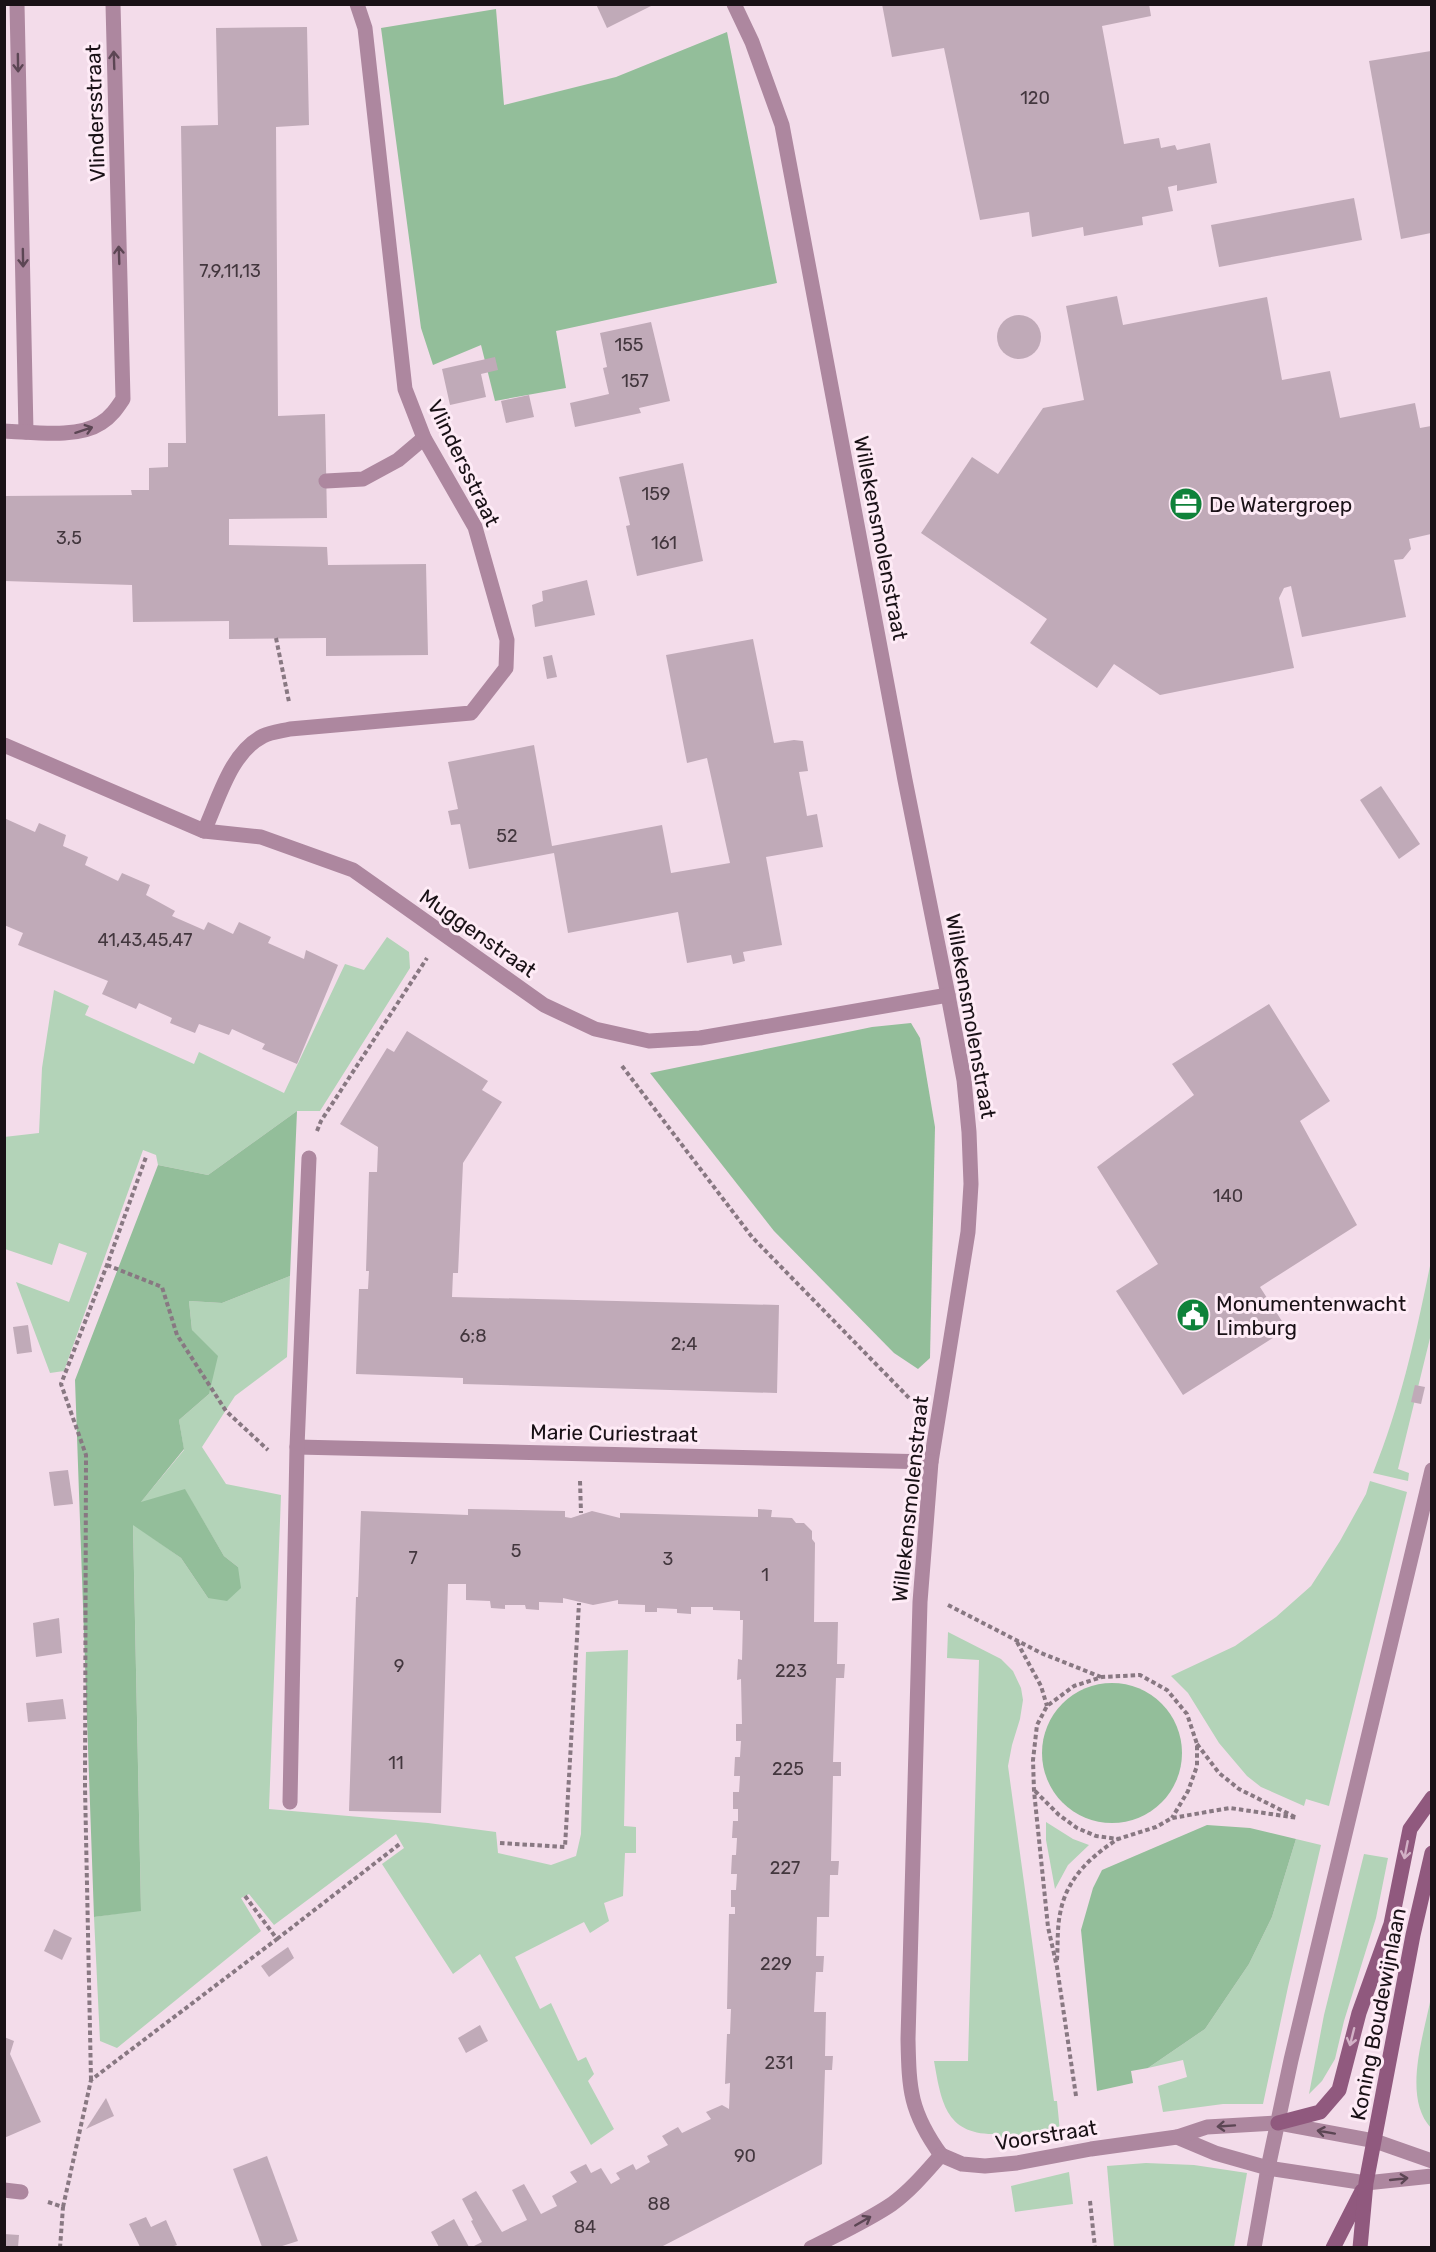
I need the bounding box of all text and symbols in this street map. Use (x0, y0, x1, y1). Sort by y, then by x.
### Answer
street label: Vlindersstraat (80, 44, 110, 182)
one-way arrow (109, 51, 120, 71)
one-way arrow (12, 52, 24, 72)
house number: 120 (1020, 87, 1050, 109)
one-way arrow (114, 246, 125, 266)
one-way arrow (17, 247, 28, 267)
house number: 7,9,11,13 (199, 260, 261, 282)
house number: 155 (614, 334, 644, 356)
house number: 157 (621, 370, 649, 392)
street label: Vlindersstraat (423, 396, 505, 530)
one-way arrow (74, 423, 93, 434)
street label: Willekensmolenstraat (849, 434, 913, 642)
house number: 159 (641, 483, 671, 505)
office icon: De Watergroep (1168, 486, 1204, 522)
place label: De Watergroep (1209, 492, 1352, 517)
house number: 3,5 (56, 527, 82, 549)
house number: 161 (651, 532, 677, 554)
house number: 52 (496, 825, 518, 847)
street label: Muggenstraat (415, 884, 541, 982)
street label: Willekensmolenstraat (941, 912, 1001, 1120)
house number: 41,43,45,47 (98, 929, 192, 951)
house number: 140 (1213, 1185, 1243, 1207)
place label: Monumentenwacht Limburg (1216, 1291, 1406, 1340)
public building icon: Monumentenwacht Limburg (1175, 1297, 1211, 1333)
house number: 6;8 (459, 1325, 487, 1347)
house number: 2;4 (671, 1333, 697, 1355)
street label: Willekensmolenstraat (887, 1394, 933, 1604)
street label: Marie Curiestraat (530, 1419, 698, 1447)
house number: 5 (511, 1540, 521, 1562)
house number: 7 (408, 1547, 418, 1569)
house number: 3 (663, 1548, 673, 1570)
house number: 1 (761, 1564, 769, 1586)
house number: 9 (394, 1655, 404, 1677)
house number: 223 (775, 1660, 807, 1682)
house number: 11 (388, 1752, 404, 1774)
house number: 225 (772, 1758, 804, 1780)
one-way arrow (1400, 1839, 1411, 1859)
house number: 227 (770, 1857, 800, 1879)
street label: Koning Boudewijnlaan (1345, 1906, 1411, 2122)
house number: 229 (760, 1953, 792, 1975)
one-way arrow (1346, 2027, 1358, 2046)
house number: 231 (765, 2052, 793, 2074)
street label: Voorstraat (993, 2115, 1099, 2155)
one-way arrow (1217, 2121, 1237, 2132)
one-way arrow (1317, 2126, 1337, 2137)
house number: 90 (734, 2145, 756, 2167)
one-way arrow (1388, 2173, 1408, 2184)
house number: 88 (648, 2193, 670, 2215)
one-way arrow (854, 2215, 871, 2227)
house number: 84 (574, 2216, 596, 2238)

